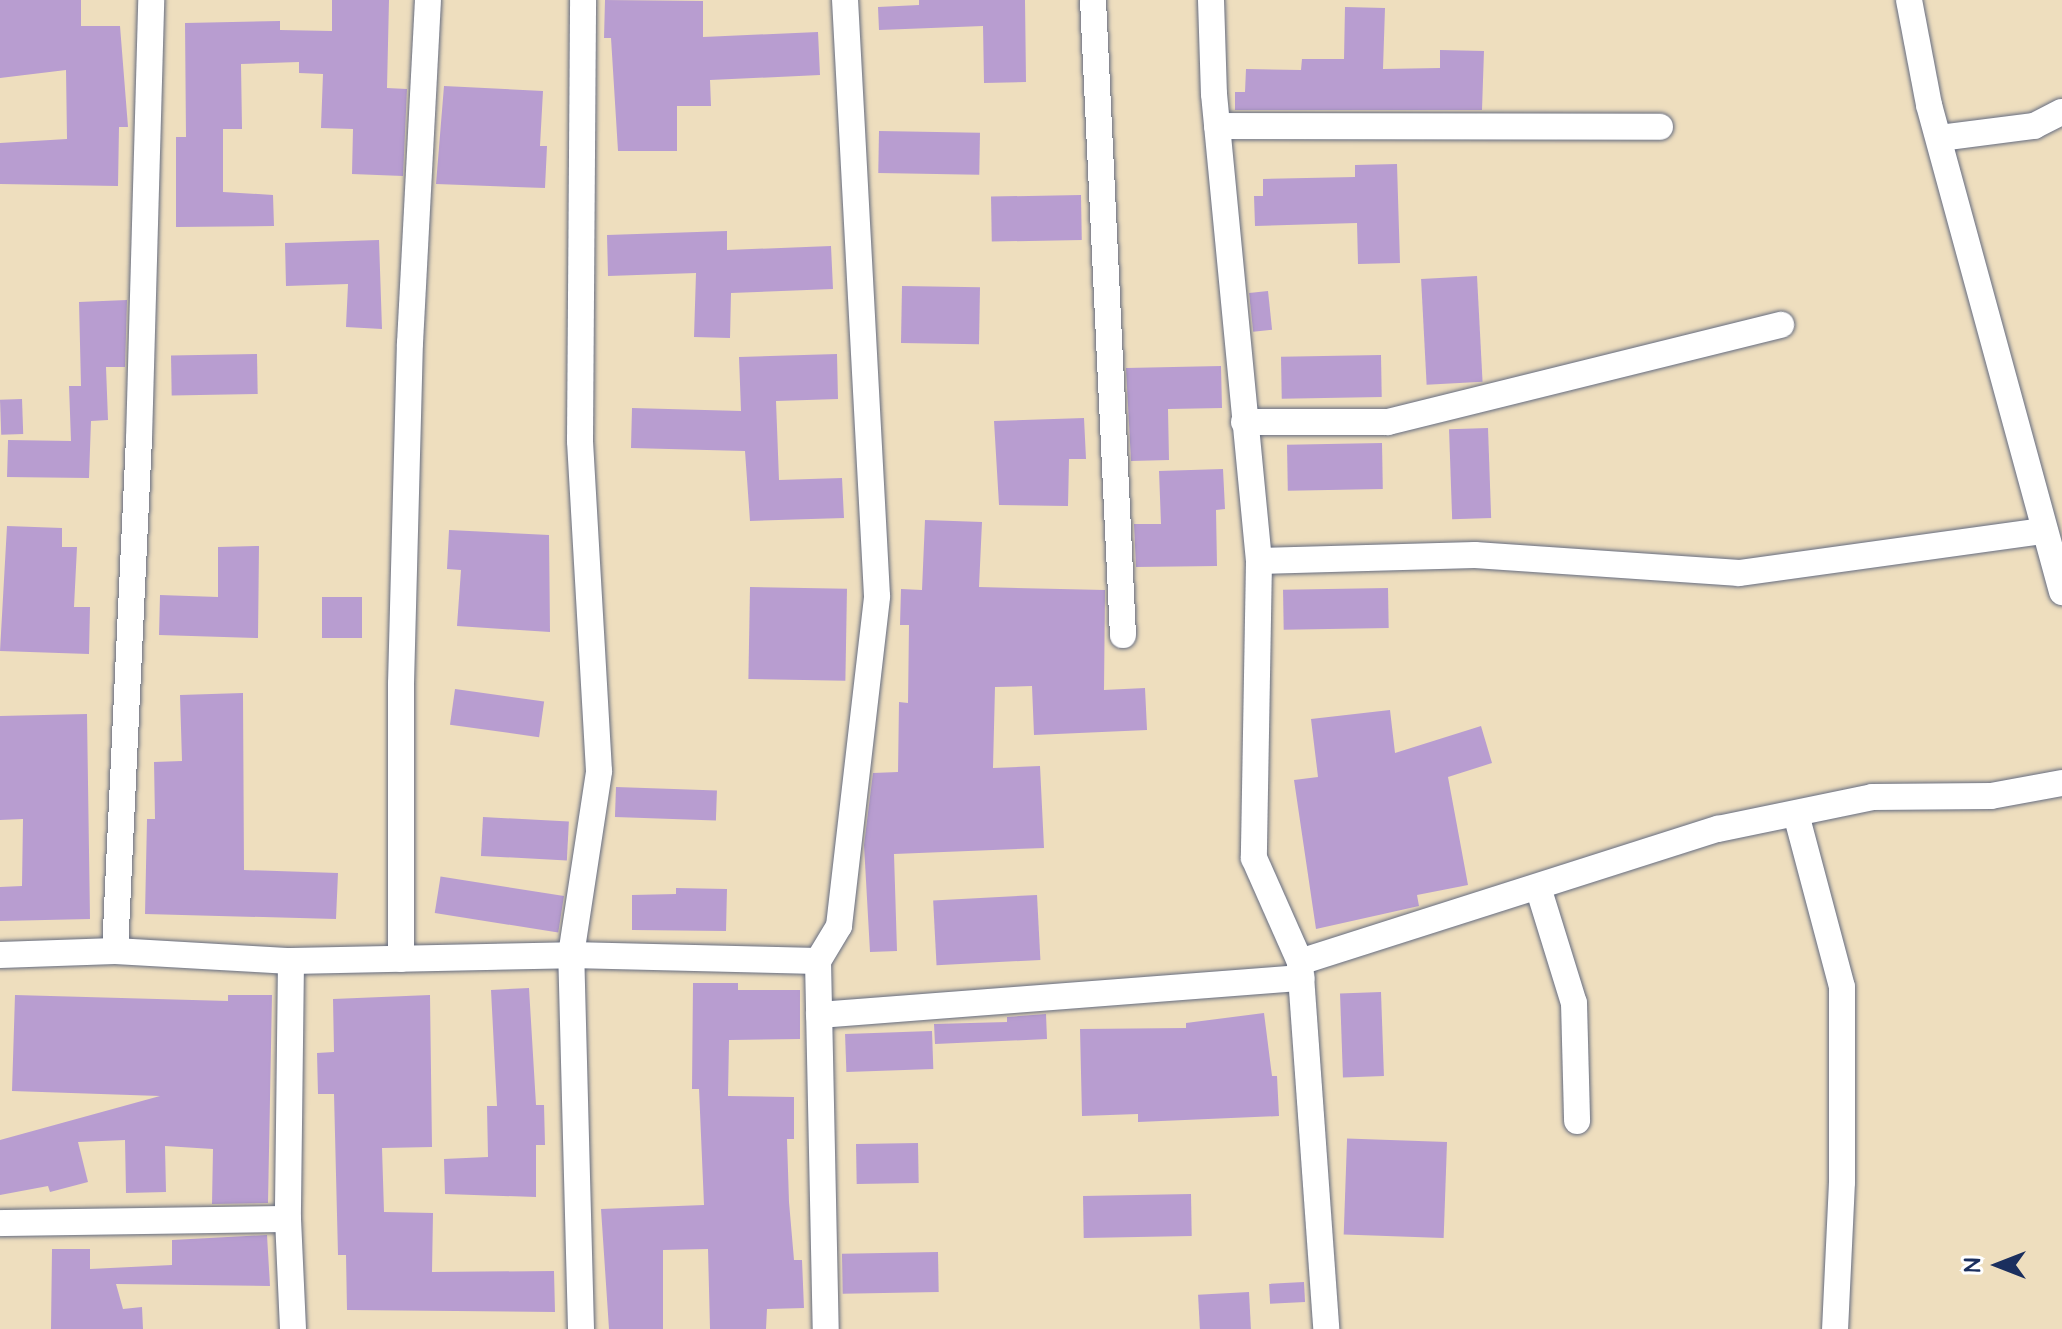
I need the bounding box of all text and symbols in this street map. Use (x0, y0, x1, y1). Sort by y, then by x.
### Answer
north arrow (1958, 1225, 2038, 1305)
text: N (1958, 1258, 1989, 1272)

